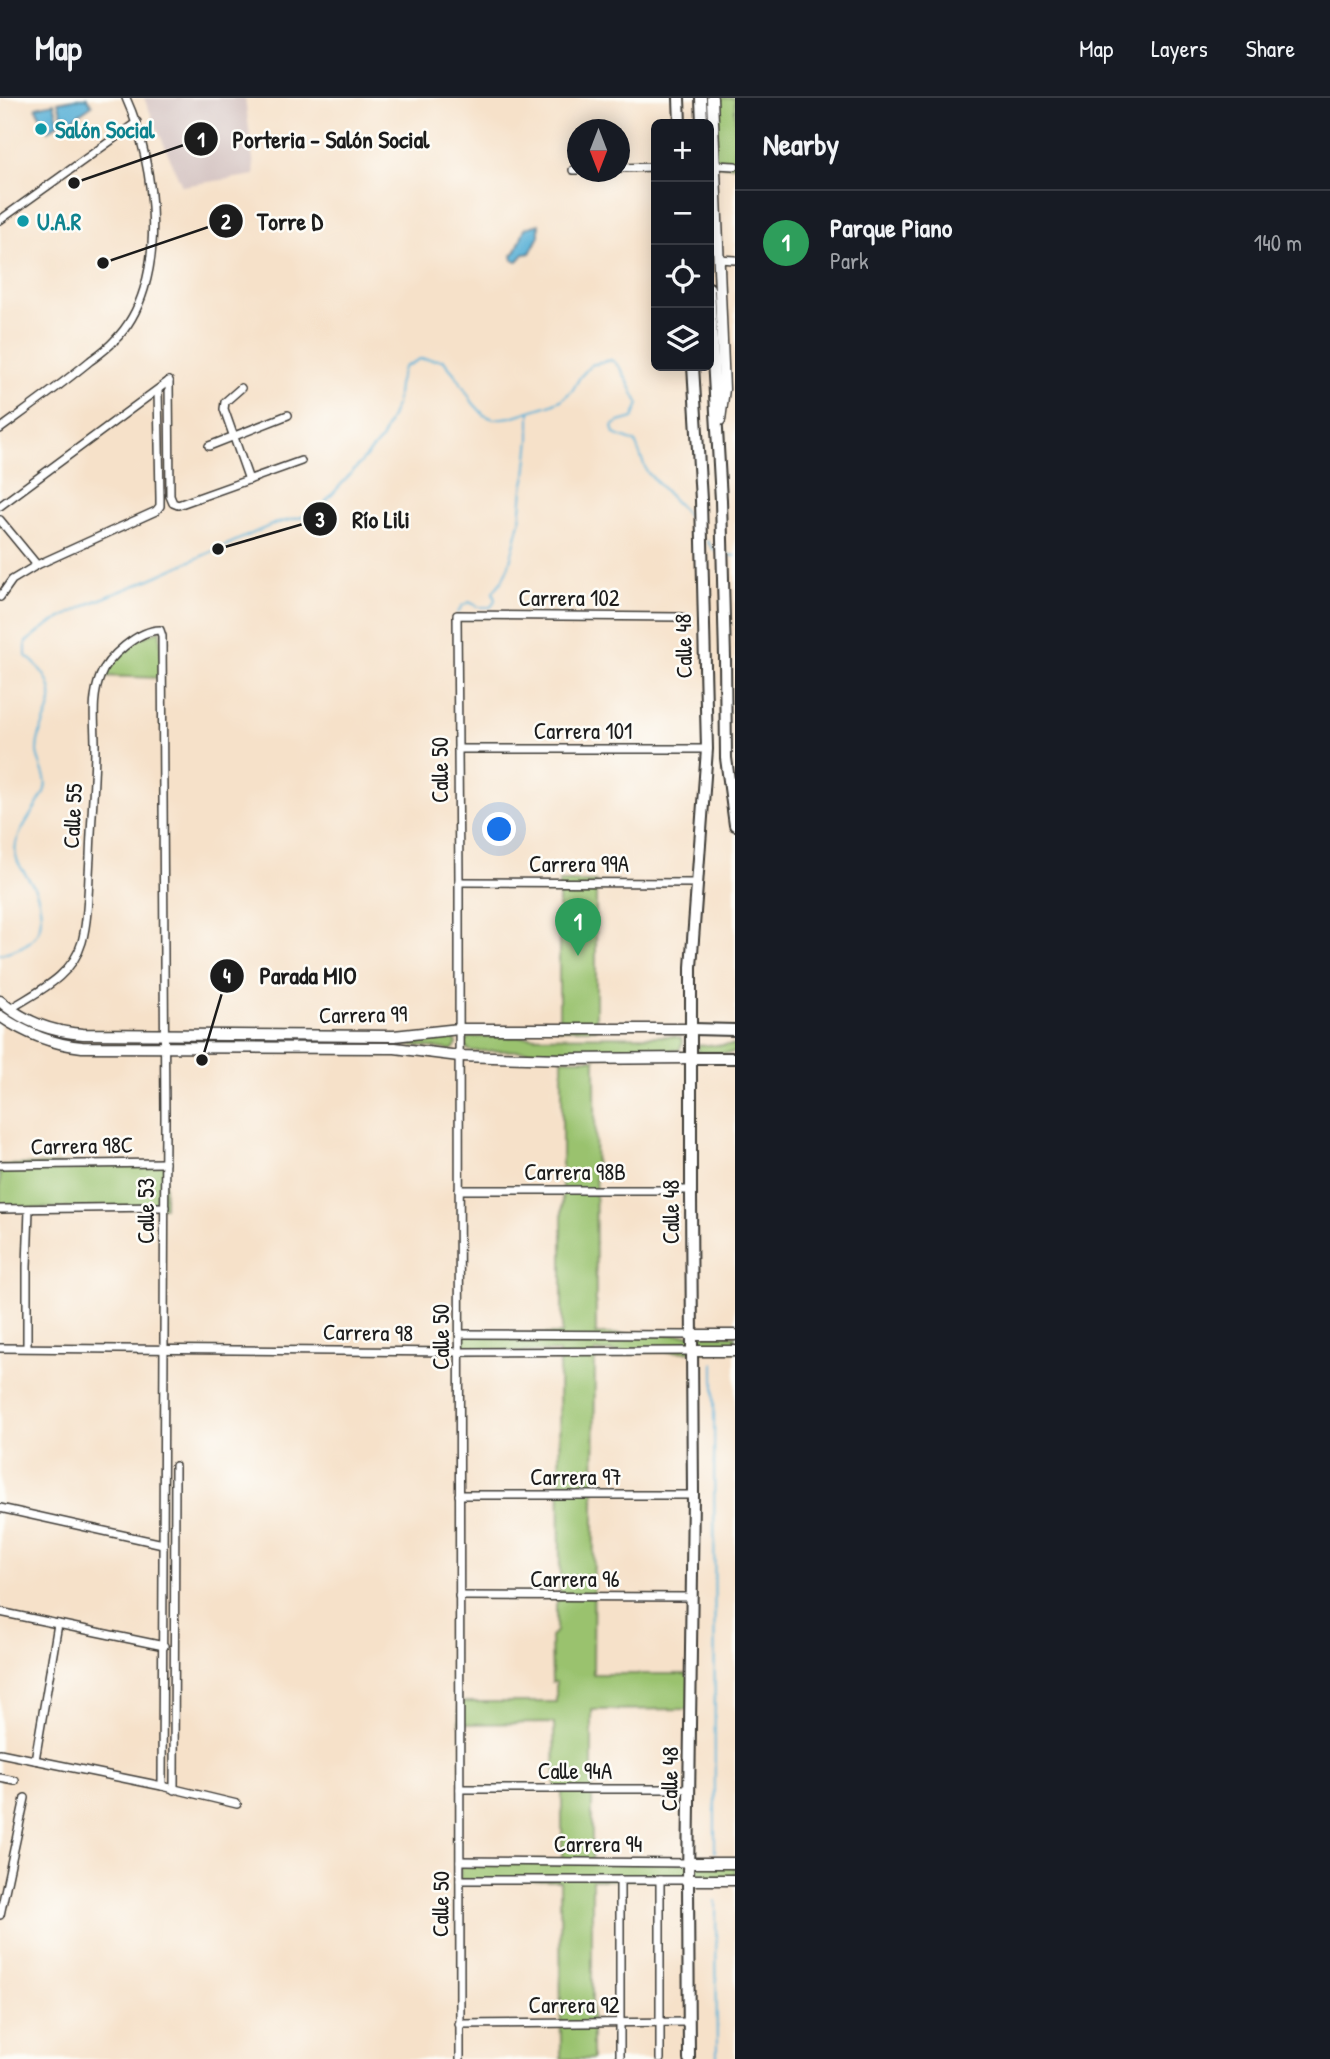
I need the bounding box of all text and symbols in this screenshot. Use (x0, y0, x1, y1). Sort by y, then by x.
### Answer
text: Map (35, 26, 82, 70)
text: Map (1079, 32, 1113, 64)
text: Layers (1151, 32, 1208, 64)
text: Share (1246, 32, 1295, 64)
place label: Salón Social (55, 114, 156, 145)
callout: Porteria - Salón Social (183, 117, 443, 162)
north arrow (567, 119, 630, 182)
map controls (651, 119, 714, 371)
button: + (651, 119, 714, 182)
marker: Salón Social (33, 121, 49, 137)
text: Porteria - Salón Social (232, 123, 430, 155)
text: Nearby (763, 124, 839, 164)
text: 1 (197, 125, 205, 154)
button: − (651, 182, 714, 245)
callout: Torre D (208, 199, 337, 244)
text: Torre D (256, 205, 324, 237)
place label: U.A.R (37, 206, 82, 237)
text: 2 (221, 207, 231, 236)
text: Parque Piano (830, 210, 952, 245)
marker: U.A.R (15, 213, 31, 229)
text: 1 (782, 227, 790, 258)
text: 140 m (1254, 227, 1302, 258)
button: locate (651, 245, 714, 308)
text: Park (830, 245, 868, 276)
button: layers (651, 308, 714, 371)
callout: Río Lili (303, 497, 423, 542)
text: Río Lili (352, 503, 410, 535)
text: 3 (315, 505, 325, 534)
street label: Carrera 102 (518, 582, 620, 613)
street label: Calle 48 (667, 613, 699, 679)
street label: Carrera 101 (534, 715, 632, 746)
street label: Calle 50 (424, 737, 455, 803)
street label: Calle 55 (55, 782, 89, 849)
your location (482, 812, 516, 846)
street label: Carrera 99A (529, 848, 629, 879)
pin: 1 (555, 898, 601, 956)
callout: Parada MIO (210, 953, 370, 998)
text: Parada MIO (259, 959, 357, 991)
text: 4 (223, 961, 231, 990)
street label: Carrera 99 (318, 998, 408, 1030)
street label: Carrera 98C (30, 1129, 134, 1161)
street label: Carrera 98B (524, 1156, 626, 1187)
street label: Calle 53 (130, 1178, 161, 1244)
street label: Calle 48 (655, 1180, 686, 1244)
street label: Calle 50 (425, 1304, 456, 1370)
street label: Carrera 98 (323, 1316, 413, 1348)
street label: Carrera 97 (530, 1461, 622, 1492)
street label: Carrera 96 (530, 1563, 620, 1594)
street label: Calle 48 (653, 1746, 685, 1812)
street label: Calle 94A (538, 1755, 612, 1786)
street label: Carrera 94 (554, 1828, 642, 1859)
street label: Calle 50 (424, 1871, 456, 1937)
street label: Carrera 92 (529, 1989, 620, 2020)

